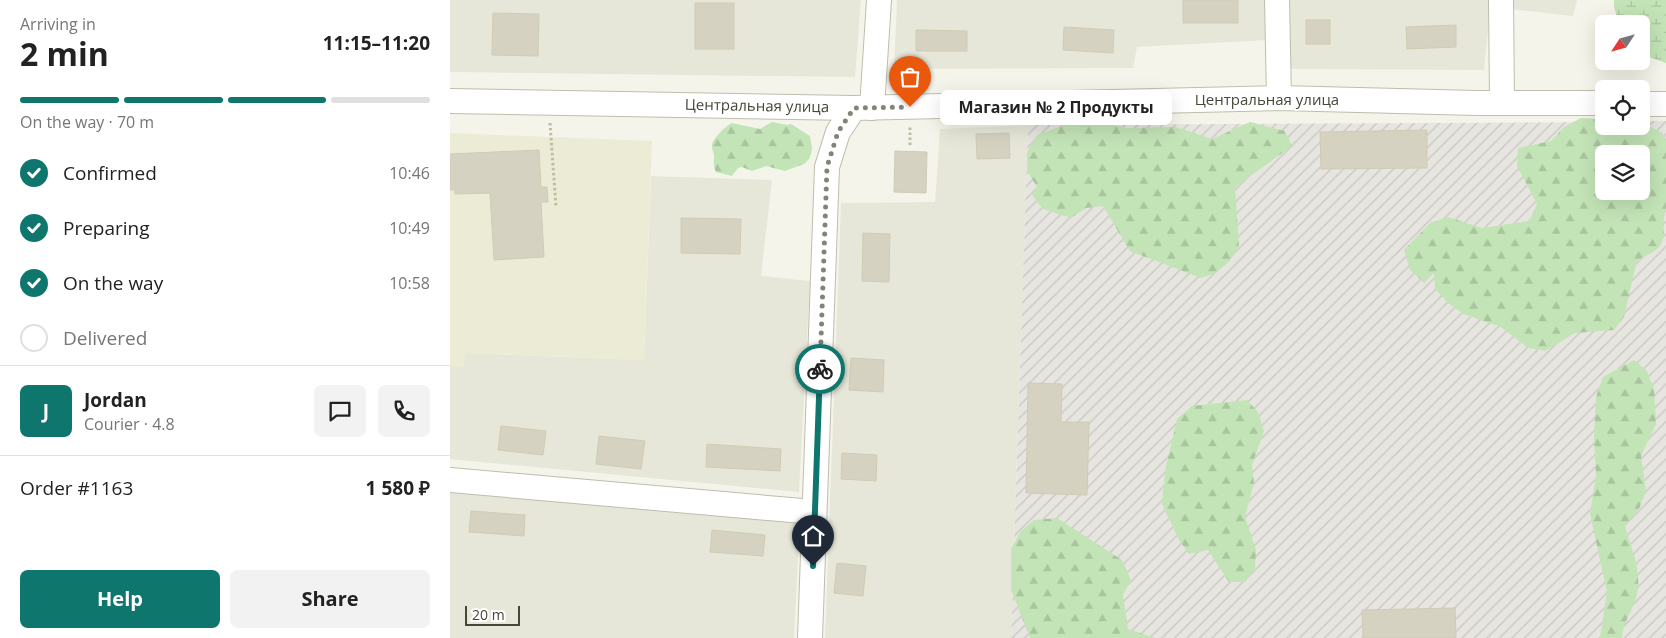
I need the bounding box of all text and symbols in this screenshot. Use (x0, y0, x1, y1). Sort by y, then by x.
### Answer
text: Arriving in (20, 13, 96, 35)
north arrow (1595, 15, 1650, 70)
map controls (1595, 15, 1650, 200)
text: 11:15–11:20 (323, 30, 430, 56)
text: 2 min (20, 32, 109, 75)
pin (889, 56, 931, 107)
icon: bag (896, 63, 924, 91)
button: locate (1595, 80, 1650, 135)
street label: Центральная улица (1195, 89, 1339, 109)
callout: Магазин № 2 Продукты (940, 90, 1172, 124)
street label: Центральная улица (685, 94, 829, 116)
text: Магазин № 2 Продукты (958, 96, 1154, 118)
text: On the way · 70 m (20, 111, 154, 133)
button: layers (1595, 145, 1650, 200)
icon: check (20, 159, 48, 187)
text: Confirmed (63, 160, 157, 186)
text: 10:46 (389, 162, 430, 184)
icon: check (20, 214, 48, 242)
text: Preparing (63, 215, 150, 241)
text: 10:49 (389, 217, 430, 239)
icon: check (20, 269, 48, 297)
text: On the way (63, 270, 163, 296)
text: 10:58 (389, 272, 430, 294)
text: Delivered (63, 325, 147, 351)
courier (795, 344, 845, 394)
icon: bike (806, 355, 834, 383)
button: chat (314, 385, 366, 437)
button: phone (378, 385, 430, 437)
text: Jordan (84, 387, 147, 413)
text: J (43, 398, 49, 424)
text: Courier · 4.8 (84, 413, 175, 435)
text: Order #1163 (20, 475, 133, 501)
text: 1 580 ₽ (366, 475, 430, 501)
pin (792, 515, 834, 566)
icon: home (799, 522, 827, 550)
button: Help (20, 570, 220, 628)
button: Share (230, 570, 430, 628)
scale bar (465, 603, 520, 626)
text: 20 m (472, 605, 505, 624)

